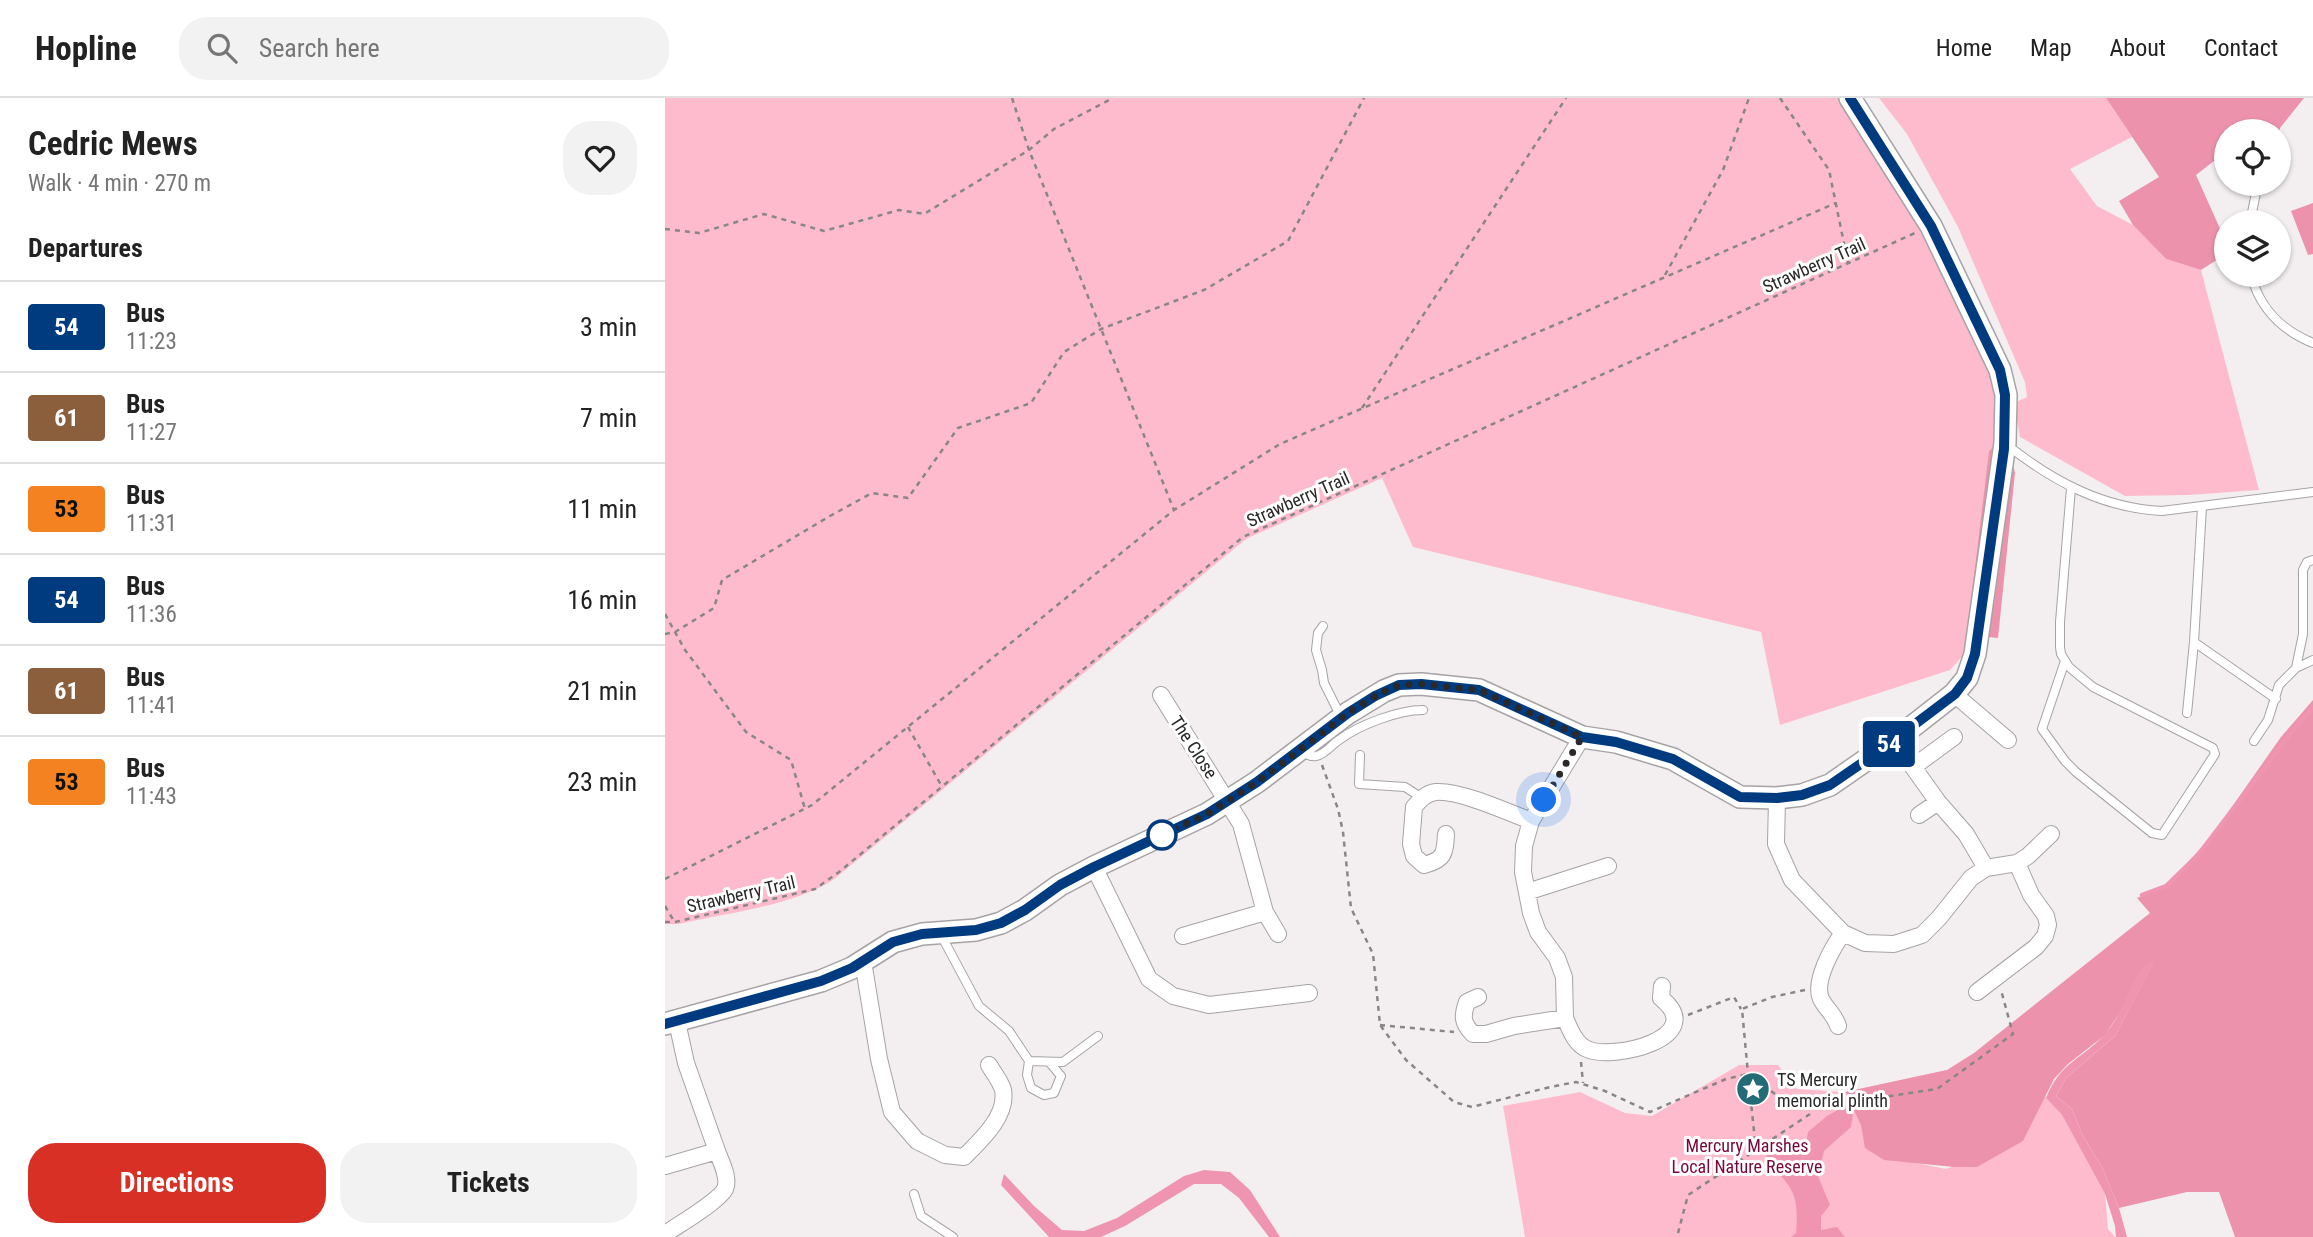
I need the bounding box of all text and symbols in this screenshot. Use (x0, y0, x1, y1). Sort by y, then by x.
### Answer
search box (179, 17, 669, 80)
text: Hopline (35, 29, 137, 68)
icon: search (203, 29, 241, 67)
text: Search here (259, 33, 380, 63)
text: Home (1936, 34, 1992, 62)
text: Map (2030, 34, 2072, 62)
text: About (2110, 34, 2166, 62)
text: Contact (2204, 34, 2278, 62)
map controls (2214, 119, 2291, 287)
button: locate (2214, 119, 2291, 196)
button: heart (563, 121, 637, 195)
text: Cedric Mews (28, 124, 198, 163)
text: Walk · 4 min · 270 m (28, 170, 211, 197)
button: layers (2214, 210, 2291, 287)
text: Departures (28, 233, 143, 263)
street label: Strawberry Trail (1759, 233, 1869, 297)
text: Bus (126, 298, 165, 328)
text: 3 min (580, 312, 637, 342)
text: 54 (54, 313, 79, 341)
text: 11:23 (126, 328, 177, 355)
text: Bus (126, 389, 165, 419)
text: 7 min (580, 403, 637, 433)
text: 61 (54, 404, 79, 432)
text: 11:27 (126, 419, 177, 446)
street label: Strawberry Trail (1243, 467, 1353, 531)
text: Bus (126, 480, 165, 510)
text: 11 min (567, 494, 637, 524)
text: 53 (54, 495, 79, 523)
text: 11:31 (126, 510, 177, 537)
text: Bus (126, 571, 165, 601)
text: 16 min (567, 585, 637, 615)
text: 54 (54, 586, 79, 614)
text: 11:36 (126, 601, 177, 628)
text: Bus (126, 662, 165, 692)
text: 21 min (567, 676, 637, 706)
text: 61 (54, 677, 79, 705)
text: 11:41 (126, 692, 177, 719)
street label: The Close (1166, 712, 1222, 782)
line badge: 54 (1857, 721, 1921, 767)
text: 54 (1877, 730, 1901, 758)
text: Bus (126, 753, 165, 783)
text: 23 min (567, 767, 637, 797)
text: 53 (54, 768, 79, 796)
your location (1526, 782, 1561, 817)
text: 11:43 (126, 783, 177, 810)
unlabelled marker (1147, 820, 1177, 850)
street label: Strawberry Trail (685, 871, 797, 917)
place label: TS Mercury memorial plinth (1777, 1069, 1888, 1111)
place icon: TS Mercury memorial plinth (1734, 1070, 1772, 1108)
park label: Mercury Marshes Local Nature Reserve (1672, 1135, 1822, 1177)
button: Directions (28, 1143, 326, 1223)
button: Tickets (340, 1143, 637, 1223)

